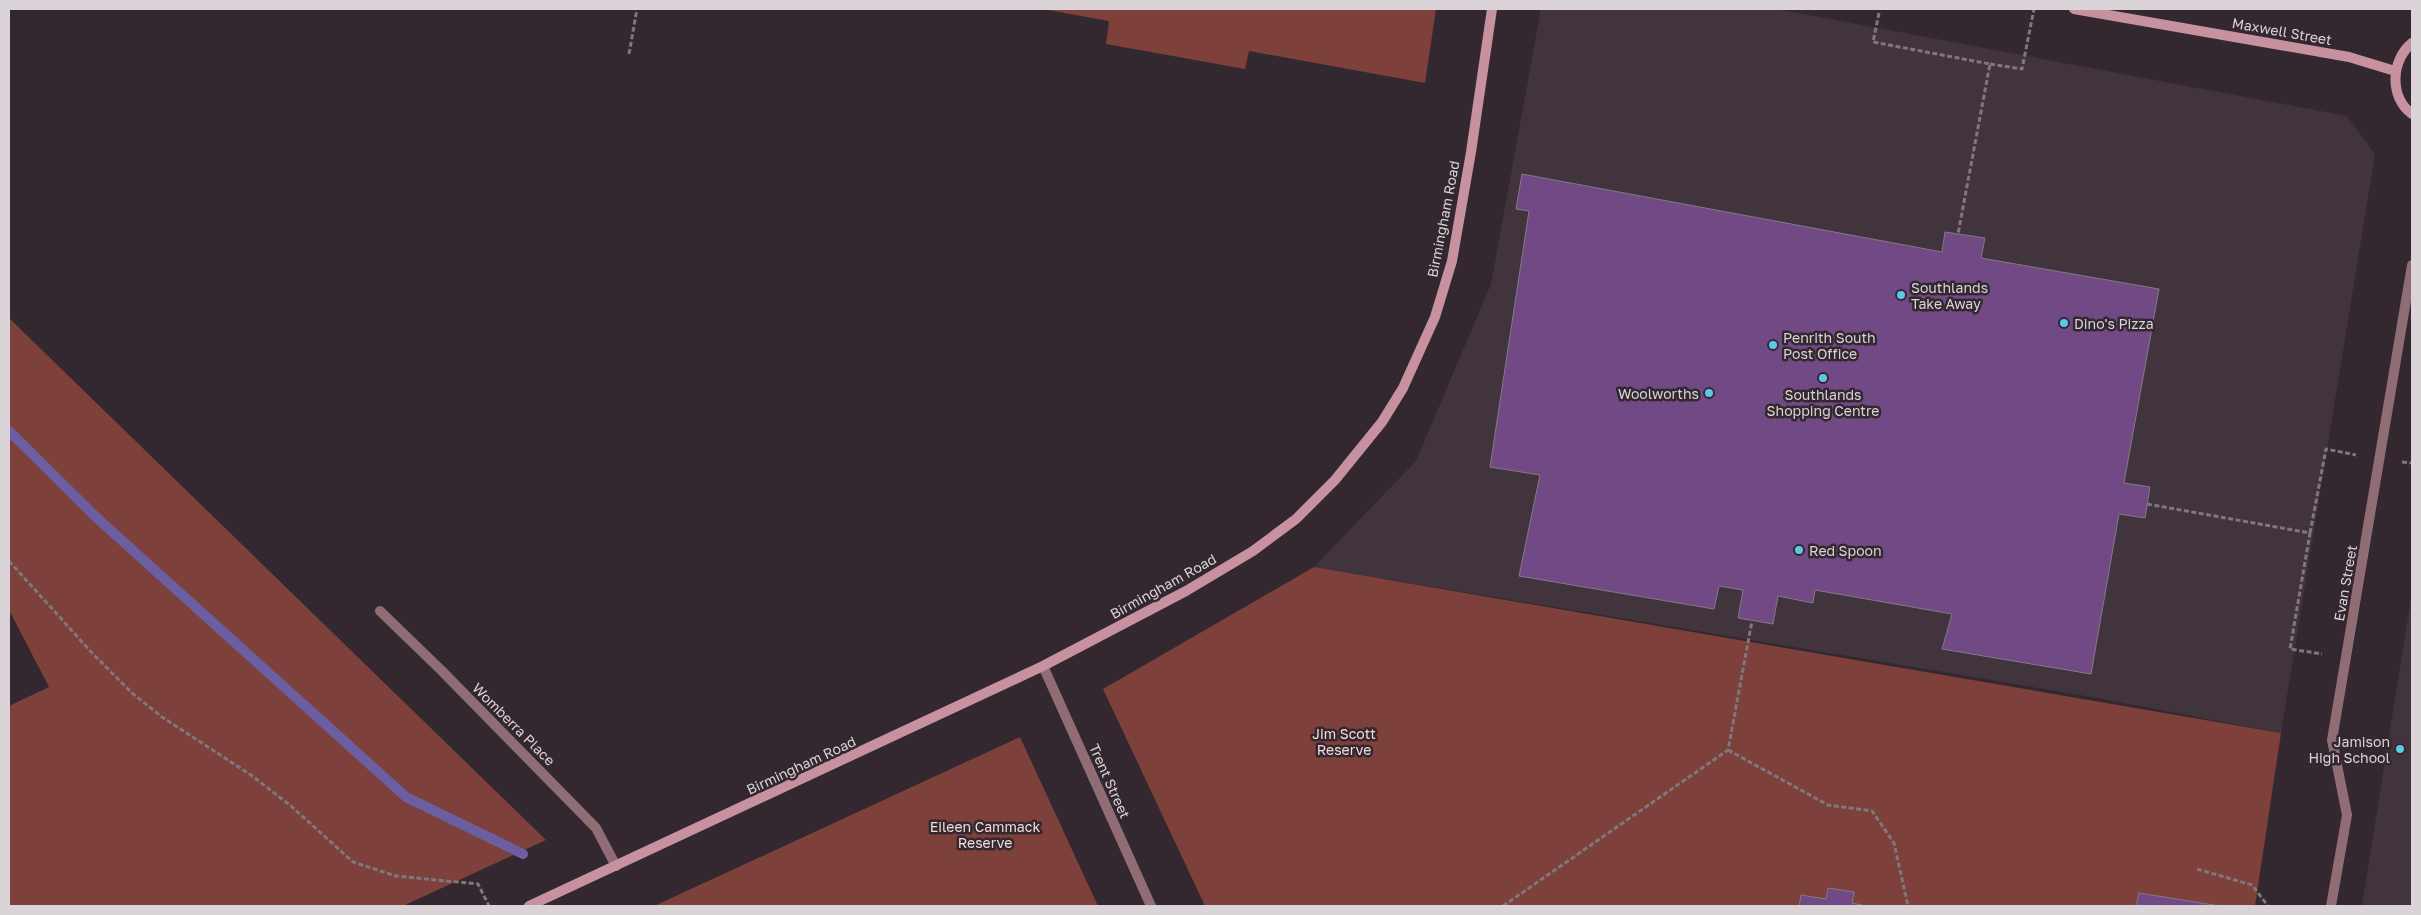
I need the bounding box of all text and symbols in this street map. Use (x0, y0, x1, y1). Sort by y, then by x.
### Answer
street label: Maxwell Street (2231, 14, 2333, 48)
street label: Birmingham Road (1423, 159, 1463, 279)
place label: Southlands Take Away (1911, 279, 1988, 312)
marker: Southlands Take Away (1895, 289, 1907, 301)
place label: Dino's Pizza (2074, 315, 2154, 332)
marker: Dino's Pizza (2058, 317, 2070, 329)
place label: Penrith South Post Office (1783, 329, 1876, 362)
marker: Penrith South Post Office (1767, 339, 1779, 351)
marker: Southlands Shopping Centre (1817, 372, 1829, 384)
place label: Woolworths (1618, 385, 1699, 402)
place label: Southlands Shopping Centre (1767, 386, 1879, 419)
marker: Woolworths (1703, 387, 1715, 399)
place label: Red Spoon (1809, 542, 1882, 559)
street label: Evan Street (2330, 543, 2360, 623)
marker: Red Spoon (1793, 544, 1805, 556)
street label: Birmingham Road (1107, 550, 1219, 622)
street label: Womberra Place (469, 679, 559, 769)
park label: Jim Scott Reserve (1312, 725, 1376, 758)
street label: Birmingham Road (744, 732, 858, 798)
place label: Jamison High School (2308, 733, 2390, 766)
street label: Trent Street (1086, 741, 1134, 821)
marker: Jamison High School (2394, 743, 2406, 755)
park label: Eileen Cammack Reserve (930, 818, 1040, 851)

